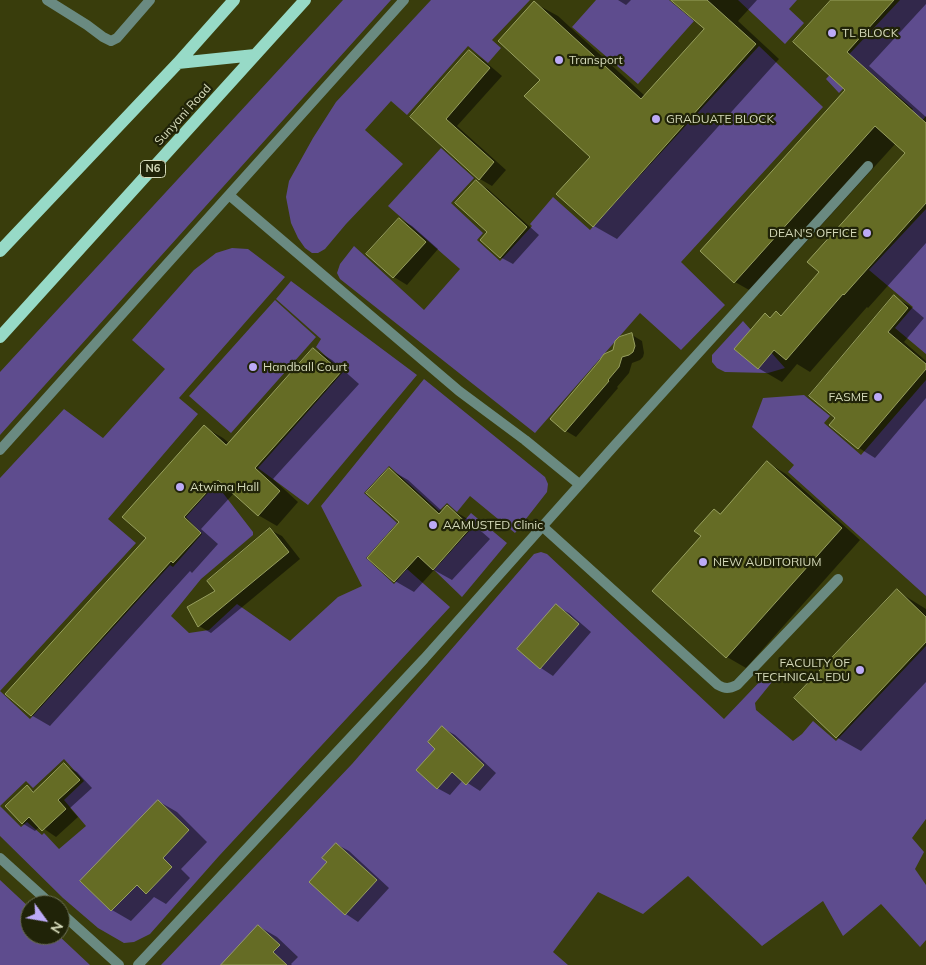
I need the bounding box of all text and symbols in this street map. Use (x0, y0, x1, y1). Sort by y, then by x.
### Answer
place label: TL BLOCK (842, 26, 898, 40)
marker: TL BLOCK (826, 27, 838, 39)
place label: Transport (569, 53, 623, 67)
marker: Transport (553, 54, 565, 66)
street label: Sunyani Road (152, 81, 214, 149)
place label: GRADUATE BLOCK (666, 112, 774, 126)
marker: GRADUATE BLOCK (650, 113, 662, 125)
road number: N6 (140, 160, 166, 178)
place label: DEAN'S OFFICE (769, 226, 857, 240)
marker: DEAN'S OFFICE (861, 227, 873, 239)
place label: Handball Court (263, 360, 347, 374)
marker: Handball Court (247, 361, 259, 373)
place label: FASME (828, 390, 868, 404)
marker: FASME (872, 391, 884, 403)
place label: Atwima Hall (190, 480, 259, 494)
marker: Atwima Hall (174, 481, 186, 493)
place label: AAMUSTED Clinic (443, 518, 543, 532)
marker: AAMUSTED Clinic (427, 519, 439, 531)
place label: NEW AUDITORIUM (713, 555, 821, 569)
marker: NEW AUDITORIUM (697, 556, 709, 568)
place label: FACULTY OF TECHNICAL EDU (755, 656, 850, 684)
marker: FACULTY OF TECHNICAL EDU (854, 664, 866, 676)
north arrow (20, 895, 70, 945)
text: N (46, 918, 67, 937)

